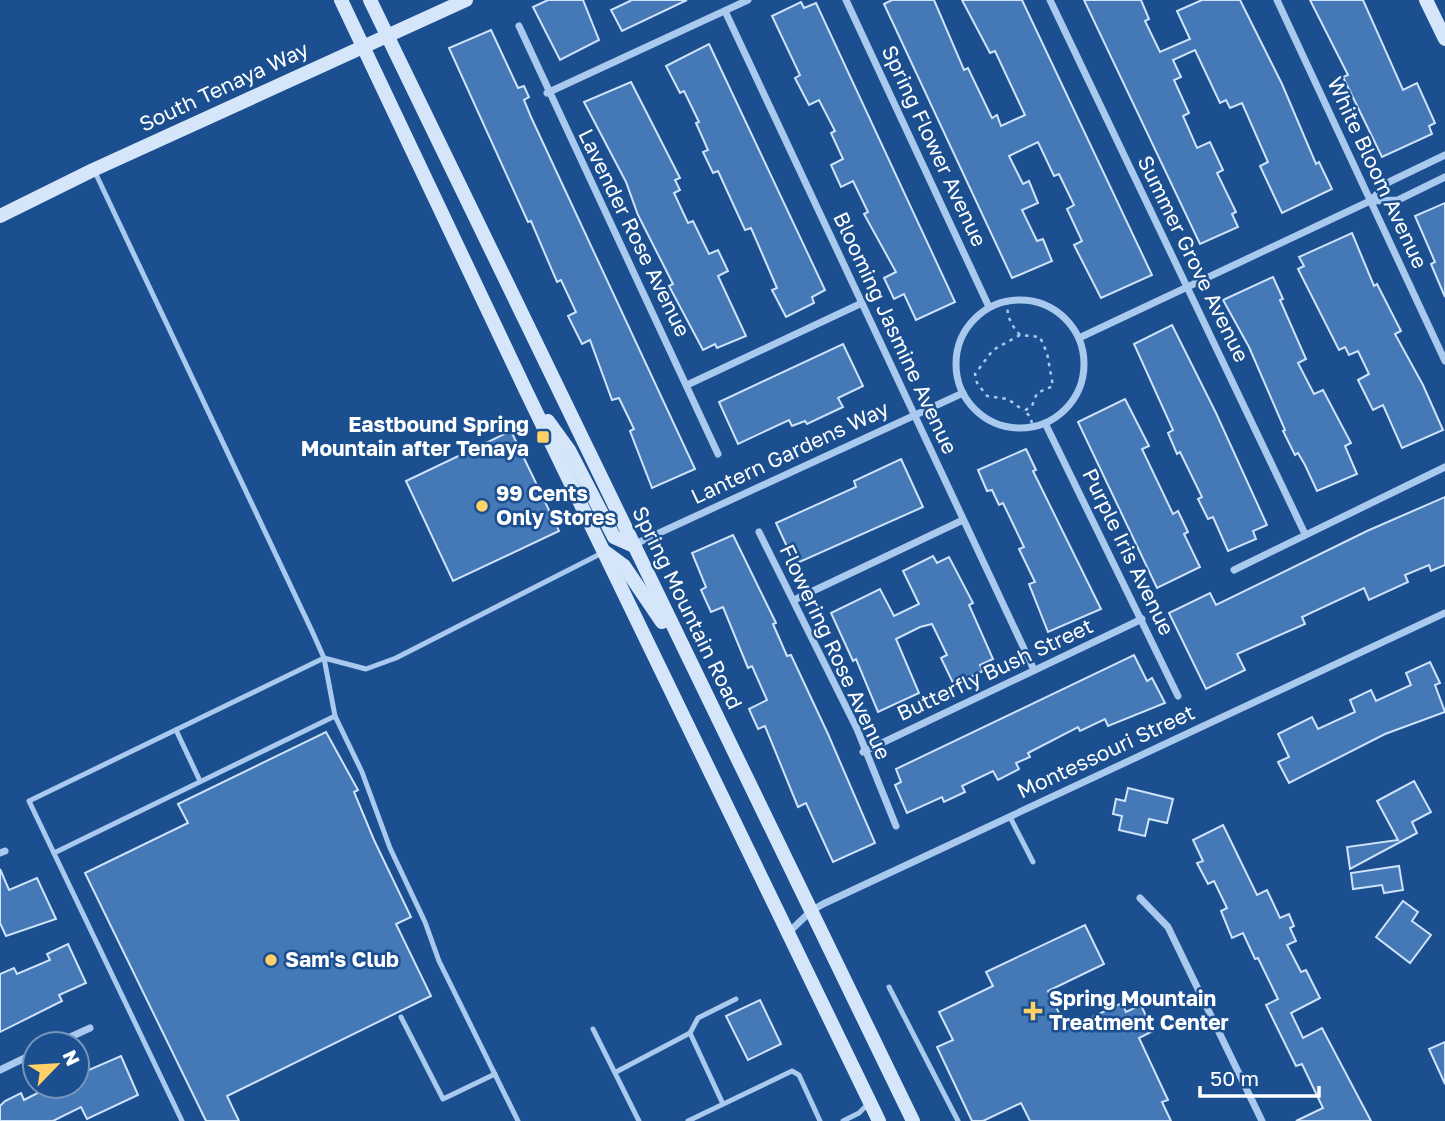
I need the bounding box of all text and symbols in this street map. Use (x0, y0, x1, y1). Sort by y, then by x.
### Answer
street label: South Tenaya Way (135, 35, 313, 137)
street label: Spring Flower Avenue (877, 41, 993, 250)
street label: White Bloom Avenue (1322, 73, 1434, 272)
street label: Lavender Rose Avenue (573, 124, 697, 341)
street label: Summer Grove Avenue (1133, 151, 1255, 366)
street label: Blooming Jasmine Avenue (828, 207, 964, 458)
street label: Lantern Gardens Way (687, 395, 893, 509)
place label: Eastbound Spring Mountain after Tenaya (301, 411, 529, 461)
marker: Eastbound Spring Mountain after Tenaya (535, 429, 551, 445)
street label: Purple Iris Avenue (1077, 464, 1181, 639)
place label: 99 Cents Only Stores (496, 480, 616, 530)
marker: 99 Cents Only Stores (474, 498, 490, 514)
street label: Spring Mountain Road (627, 502, 748, 713)
street label: Flowering Rose Avenue (775, 540, 897, 763)
street label: Butterfly Bush Street (892, 612, 1097, 726)
street label: Montessouri Street (1013, 699, 1198, 804)
place label: Sam's Club (285, 946, 399, 972)
marker: Sam's Club (263, 952, 279, 968)
place label: Spring Mountain Treatment Center (1049, 985, 1229, 1035)
marker: Spring Mountain Treatment Center (1023, 1001, 1043, 1021)
north arrow (21, 1030, 91, 1100)
text: N (58, 1046, 85, 1069)
scale bar (1200, 1054, 1319, 1098)
text: 50 m (1210, 1065, 1259, 1091)

